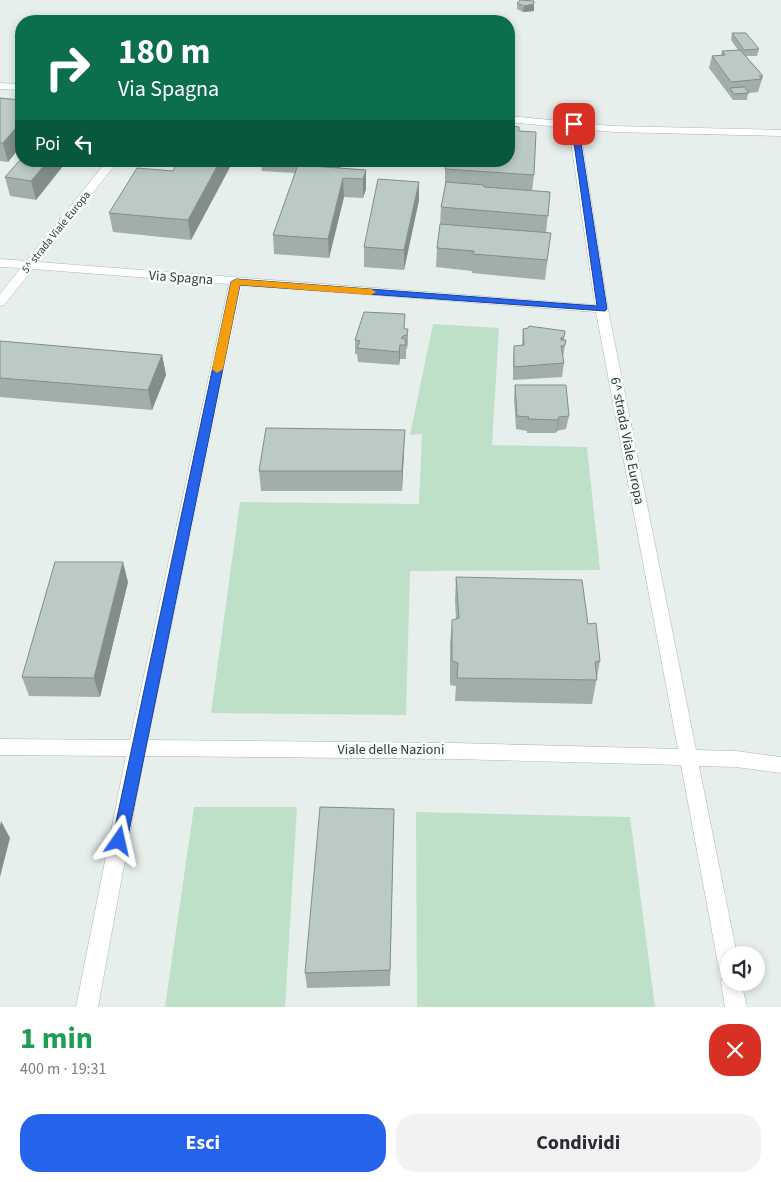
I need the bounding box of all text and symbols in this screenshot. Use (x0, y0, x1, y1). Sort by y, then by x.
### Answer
text: 180 m (118, 27, 210, 77)
icon: right (35, 35, 100, 100)
text: Via Spagna (118, 73, 219, 105)
pin (553, 103, 595, 145)
icon: arrive (560, 110, 588, 138)
icon: left (70, 130, 98, 158)
text: Poi (35, 131, 60, 158)
street label: 5^ strada Viale Europa (18, 188, 94, 276)
street label: Via Spagna (148, 266, 214, 290)
street label: 6^ strada Viale Europa (605, 376, 649, 506)
street label: Viale delle Nazioni (338, 740, 444, 760)
position arrow (92, 814, 144, 866)
map controls (720, 946, 765, 991)
button: sound (720, 946, 765, 991)
text: 1 min (20, 1017, 93, 1060)
button: close (709, 1024, 761, 1076)
text: 400 m · 19:31 (20, 1058, 107, 1080)
button: Esci (20, 1114, 386, 1172)
button: Condividi (396, 1114, 761, 1172)

